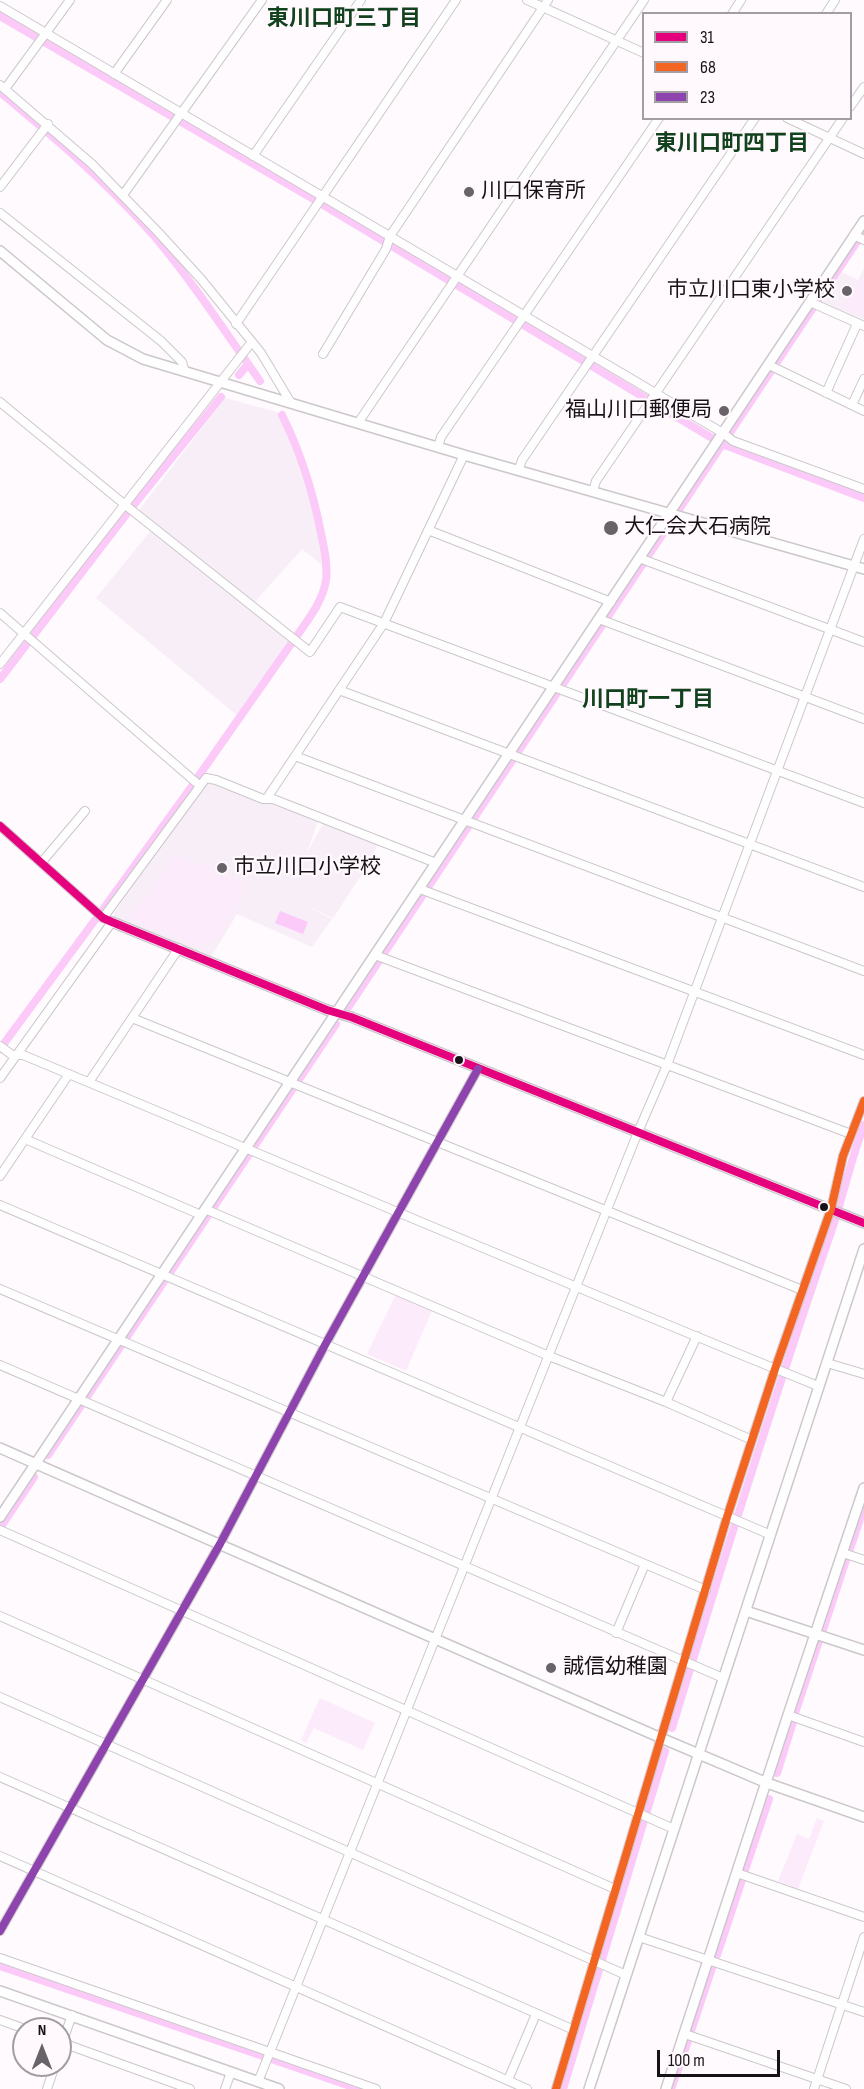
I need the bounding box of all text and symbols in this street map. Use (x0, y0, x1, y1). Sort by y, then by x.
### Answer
district label: 東川口町三丁目 (267, 6, 421, 32)
legend (642, 12, 852, 120)
text: 31 (700, 27, 714, 48)
text: 68 (700, 57, 716, 78)
text: 23 (700, 87, 715, 108)
district label: 東川口町四丁目 (655, 131, 809, 157)
place label: 川口保育所 (481, 179, 586, 205)
marker: 川口保育所 (462, 185, 476, 199)
place label: 市立川口東小学校 (667, 278, 835, 304)
marker: 市立川口東小学校 (840, 284, 854, 298)
place label: 福山川口郵便局 (565, 398, 712, 424)
marker: 福山川口郵便局 (717, 404, 731, 418)
place label: 大仁会大石病院 (624, 515, 771, 541)
marker: 大仁会大石病院 (602, 519, 620, 537)
district label: 川口町一丁目 (582, 687, 714, 713)
place label: 市立川口小学校 (234, 855, 381, 881)
marker: 市立川口小学校 (215, 861, 229, 875)
unlabelled marker (453, 1054, 465, 1066)
unlabelled marker (818, 1201, 830, 1213)
place label: 誠信幼稚園 (563, 1655, 668, 1681)
marker: 誠信幼稚園 (544, 1661, 558, 1675)
north arrow (12, 2017, 72, 2077)
text: N (38, 2021, 46, 2040)
scale bar (660, 2038, 783, 2076)
text: 100 m (668, 2050, 705, 2071)

